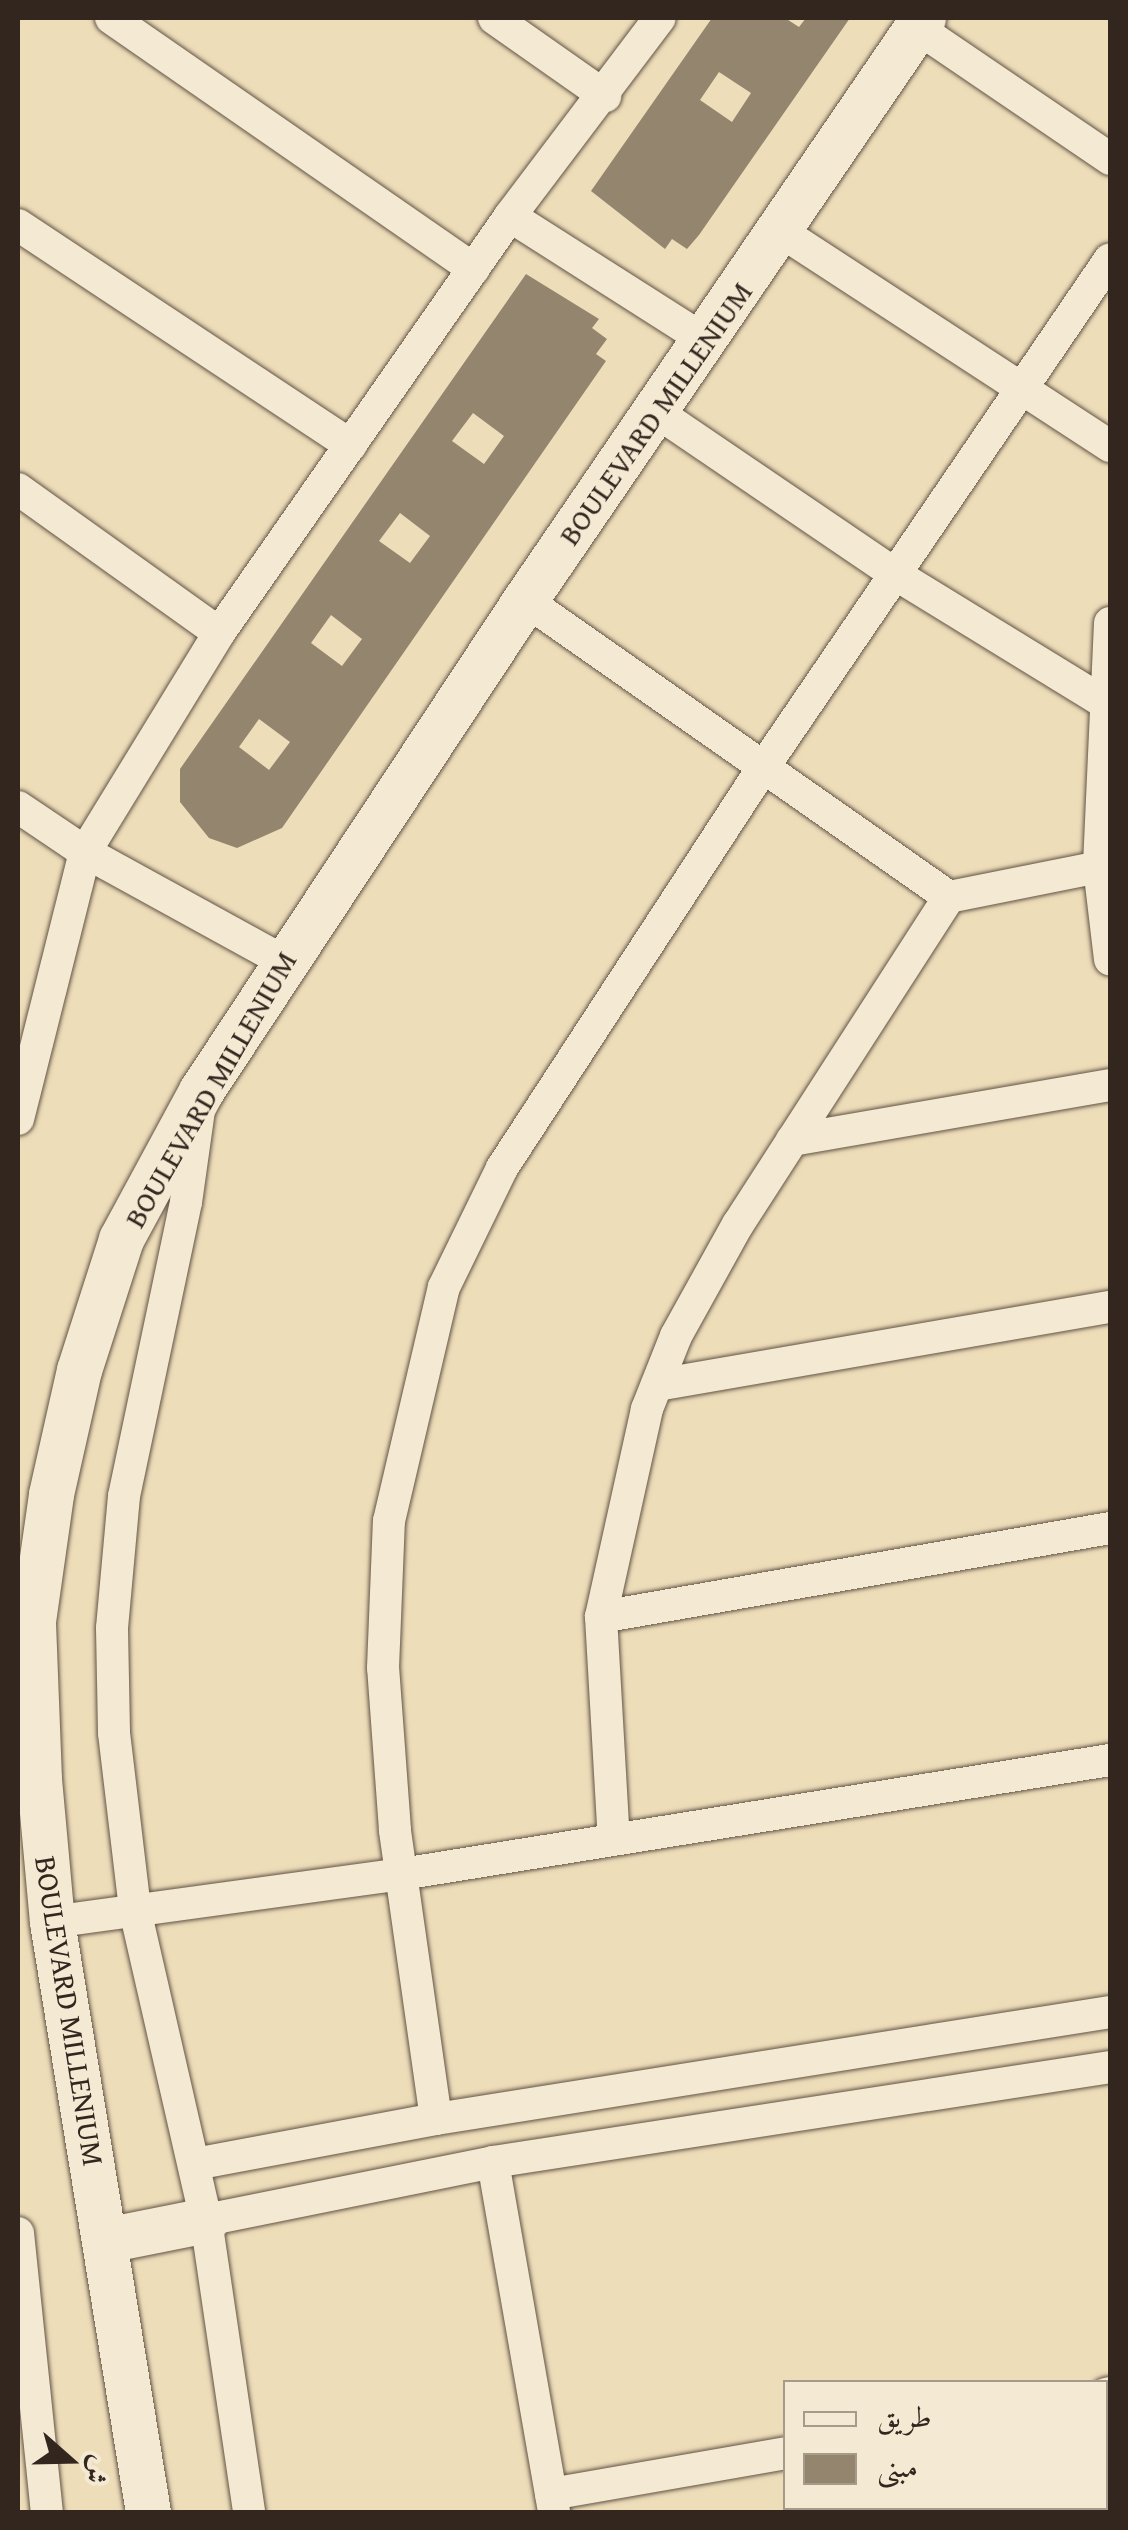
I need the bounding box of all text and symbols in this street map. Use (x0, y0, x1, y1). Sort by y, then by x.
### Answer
street label: BOULEVARD MILLENIUM (550, 274, 760, 552)
street label: BOULEVARD MILLENIUM (116, 944, 304, 1234)
street label: BOULEVARD MILLENIUM (28, 1854, 112, 2168)
legend (783, 2380, 1108, 2510)
text: طريق (877, 2394, 932, 2438)
north arrow (20, 2410, 120, 2510)
text: مبنى (877, 2444, 918, 2488)
text: ش (75, 2450, 123, 2490)

